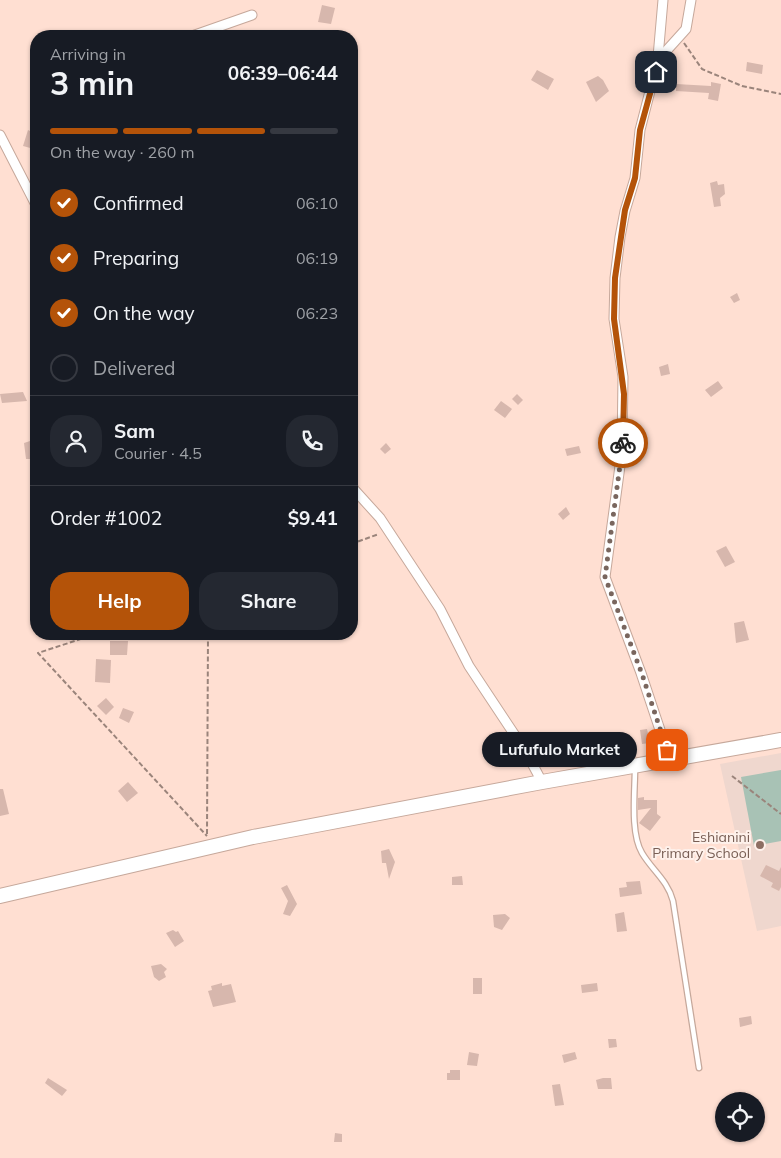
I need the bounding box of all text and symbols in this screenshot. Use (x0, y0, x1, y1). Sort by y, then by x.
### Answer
text: Arriving in (50, 44, 126, 64)
pin (635, 51, 677, 93)
icon: home (642, 58, 670, 86)
text: 06:39–06:44 (228, 61, 338, 85)
text: 3 min (50, 63, 134, 103)
text: On the way · 260 m (50, 142, 195, 162)
icon: check (50, 189, 78, 217)
text: Confirmed (93, 191, 184, 215)
text: 06:10 (296, 193, 338, 213)
icon: check (50, 244, 78, 272)
text: Preparing (93, 246, 179, 270)
text: 06:19 (296, 248, 338, 268)
icon: check (50, 299, 78, 327)
text: On the way (93, 301, 195, 325)
text: 06:23 (296, 303, 338, 323)
text: Delivered (93, 356, 175, 380)
button: person (50, 415, 102, 467)
button: phone (286, 415, 338, 467)
courier (598, 418, 648, 468)
text: Sam (114, 419, 155, 443)
icon: bike (609, 429, 637, 457)
text: Courier · 4.5 (114, 443, 202, 463)
text: Order #1002 (50, 506, 162, 530)
text: $9.41 (288, 506, 338, 530)
button: Help (50, 572, 189, 630)
button: Share (199, 572, 338, 630)
pin (646, 729, 688, 771)
callout: Lufufulo Market (482, 732, 637, 768)
icon: bag (653, 736, 681, 764)
text: Lufufulo Market (499, 739, 620, 759)
place label: Eshianini Primary School (652, 828, 750, 862)
marker: Eshianini Primary School (754, 839, 766, 851)
map controls (715, 1092, 765, 1142)
button: locate (715, 1092, 765, 1142)

